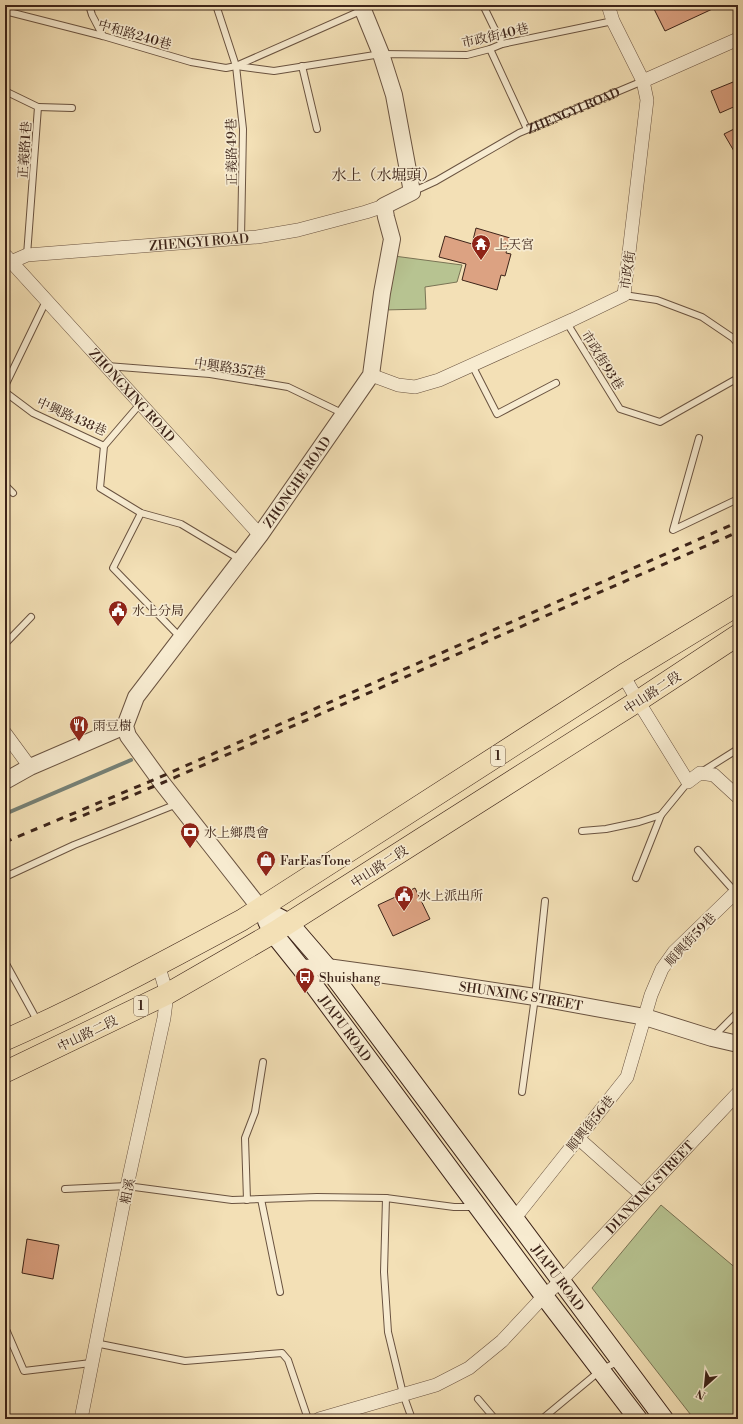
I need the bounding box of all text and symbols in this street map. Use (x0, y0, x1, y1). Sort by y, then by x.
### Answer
street label: 中和路240巷 (96, 17, 173, 53)
street label: 市政街40巷 (460, 20, 530, 51)
street label: ZHENGYI ROAD (524, 85, 623, 138)
street label: 正義路49巷 (223, 118, 241, 186)
street label: 正義路1巷 (15, 121, 35, 179)
district label: 水上（水堀頭） (331, 166, 437, 185)
street label: ZHENGYI ROAD (149, 231, 250, 254)
temple icon: 上天宮 (470, 233, 492, 261)
place label: 上天宮 (495, 237, 534, 253)
street label: 市政街 (617, 250, 639, 291)
street label: 市政街93巷 (578, 328, 627, 393)
street label: ZHONGXING ROAD (85, 346, 178, 446)
street label: 中興路357巷 (193, 355, 267, 381)
street label: 中興路438巷 (34, 394, 109, 439)
street label: ZHONGHE ROAD (261, 434, 335, 531)
public building icon: 水上分局 (107, 599, 129, 627)
place label: 水上分局 (132, 603, 184, 619)
street label: 中山路二段 (621, 668, 684, 717)
restaurant icon: 雨豆樹 (68, 714, 90, 742)
place label: 雨豆樹 (93, 718, 132, 734)
road number: 1 (491, 746, 505, 766)
bank icon: 水上鄉農會 (179, 821, 201, 849)
place label: 水上鄉農會 (204, 825, 269, 841)
street label: 中山路二段 (348, 842, 411, 891)
shop icon: FarEasTone (255, 849, 277, 877)
place label: FarEasTone (280, 853, 351, 869)
public building icon: 水上派出所 (393, 884, 415, 912)
place label: 水上派出所 (418, 888, 483, 904)
street label: 順興街59巷 (662, 910, 719, 970)
bus stop icon: Shuishang (294, 966, 316, 994)
place label: Shuishang (319, 970, 381, 986)
street label: SHUNXING STREET (458, 979, 584, 1015)
street label: JIAPU ROAD (314, 992, 374, 1065)
road number: 1 (134, 996, 148, 1016)
street label: 中山路二段 (55, 1012, 120, 1055)
street label: 順興街56巷 (563, 1093, 618, 1155)
street label: DIANXING STREET (603, 1138, 698, 1237)
street label: 粗溪 (117, 1177, 139, 1206)
street label: JIAPU ROAD (527, 1241, 588, 1314)
north arrow (685, 1366, 725, 1406)
text: N (694, 1386, 708, 1402)

